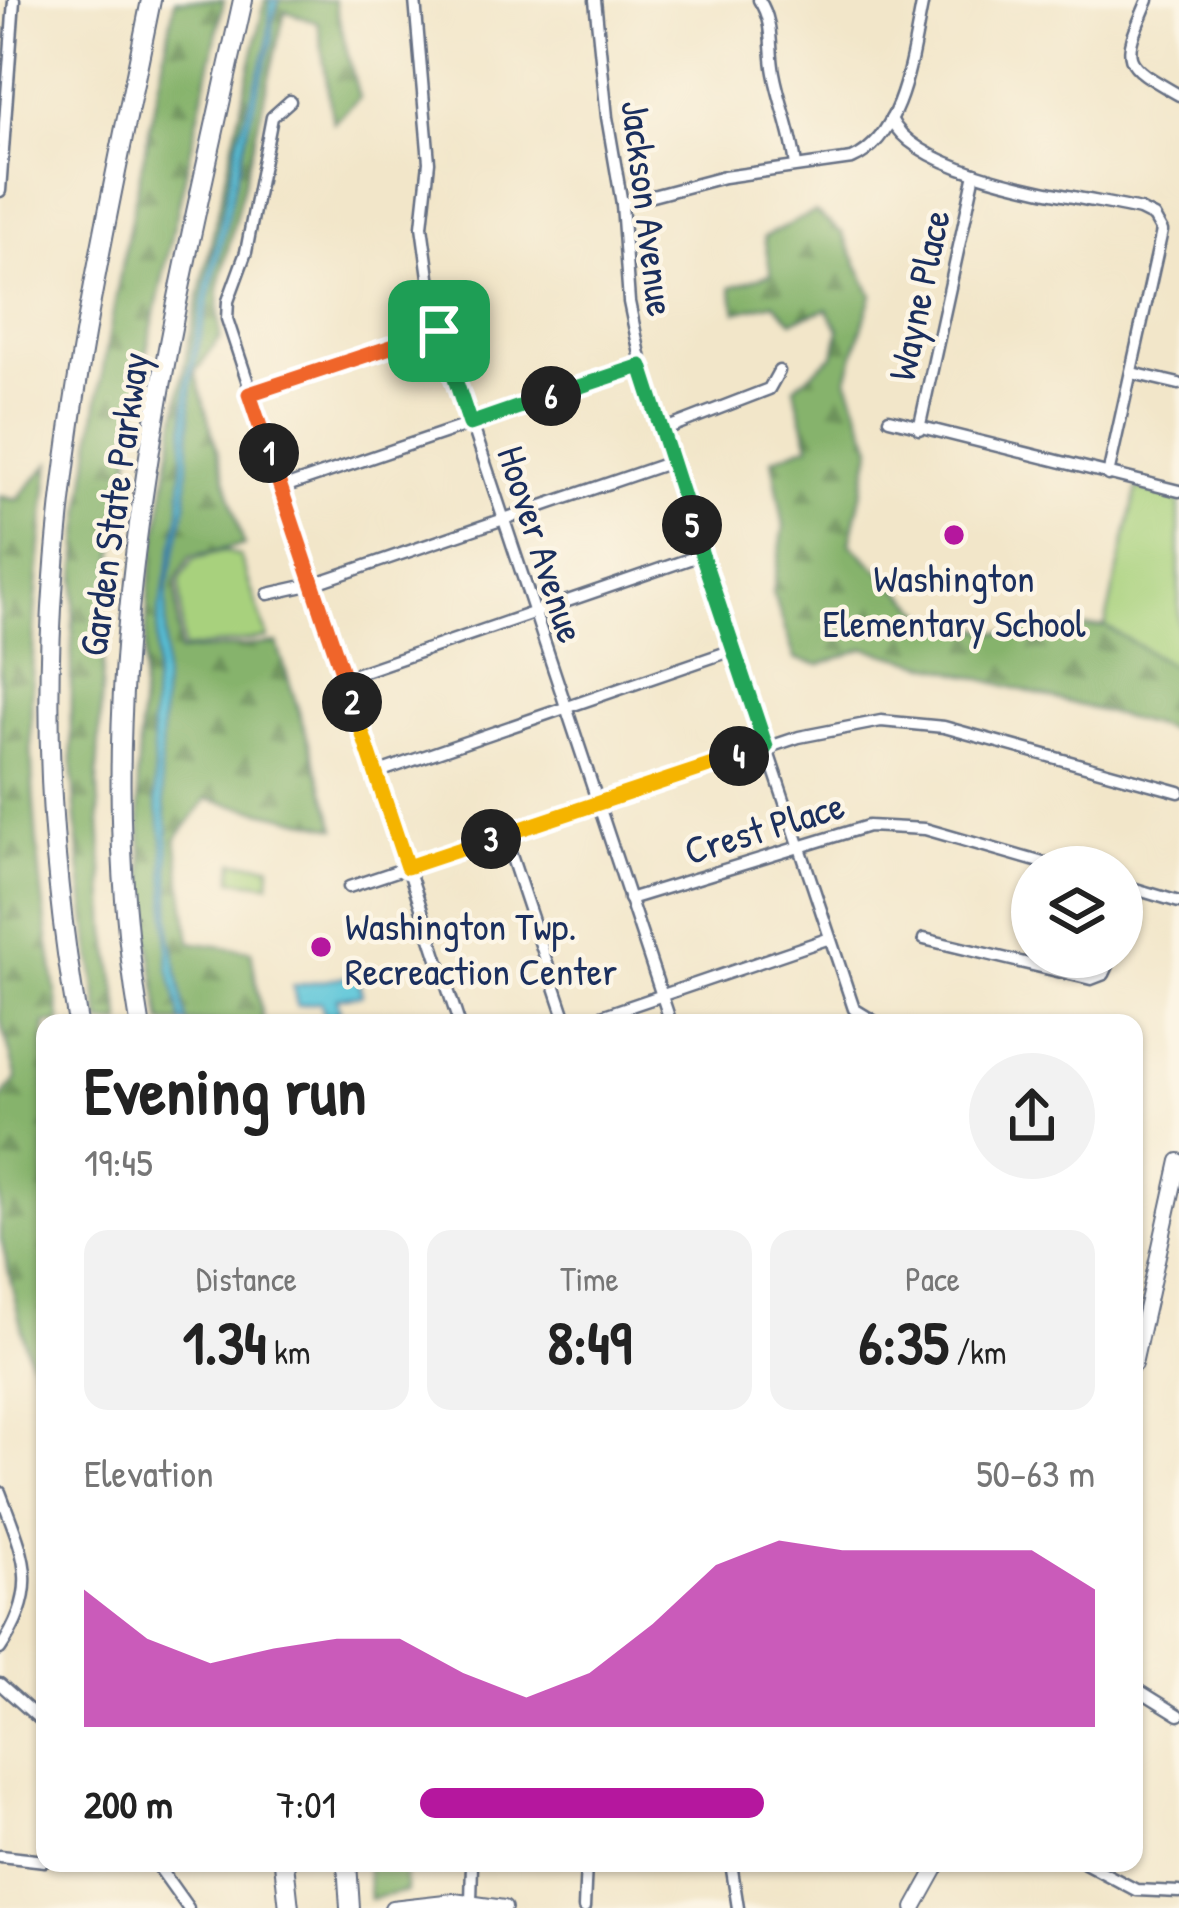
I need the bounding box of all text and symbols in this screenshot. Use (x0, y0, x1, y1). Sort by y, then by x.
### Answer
street label: Jackson Avenue (609, 97, 689, 319)
street label: Wayne Place (874, 205, 962, 385)
pin (388, 280, 490, 382)
icon: arrive (406, 298, 472, 364)
street label: Garden State Parkway (65, 349, 161, 659)
pin: 6 (521, 366, 581, 426)
text: 6 (544, 374, 558, 418)
pin: 1 (239, 423, 299, 483)
text: 1 (263, 431, 275, 475)
street label: Hoover Avenue (485, 439, 599, 649)
pin: 5 (662, 495, 722, 555)
text: 5 (685, 503, 699, 547)
marker: Washington Elementary School (941, 522, 967, 548)
place label: Washington Elementary School (822, 551, 1086, 649)
pin: 2 (322, 672, 382, 732)
text: 2 (344, 680, 360, 724)
pin: 4 (709, 726, 769, 786)
text: 4 (733, 734, 745, 778)
street label: Crest Place (678, 778, 850, 876)
pin: 3 (461, 809, 521, 869)
text: 3 (484, 817, 498, 861)
map controls (1011, 846, 1143, 978)
button: layers (1011, 846, 1143, 978)
place label: Washington Twp. Recreaction Center (345, 899, 617, 997)
marker: Washington Twp. Recreaction Center (308, 934, 334, 960)
text: Evening run (84, 1045, 366, 1135)
button: share (969, 1053, 1095, 1179)
text: 19:45 (84, 1135, 153, 1188)
text: Distance (196, 1257, 297, 1301)
text: Time (560, 1257, 619, 1301)
text: Pace (905, 1257, 960, 1301)
text: 1.34 (183, 1301, 267, 1383)
text: 8:49 (547, 1301, 632, 1383)
text: 6:35 (859, 1301, 949, 1383)
text: km (267, 1330, 310, 1374)
text: /km (949, 1330, 1006, 1374)
text: Elevation (84, 1446, 214, 1499)
text: 50–63 m (976, 1446, 1095, 1499)
text: 200 m (84, 1777, 173, 1830)
text: 7:01 (276, 1777, 336, 1830)

